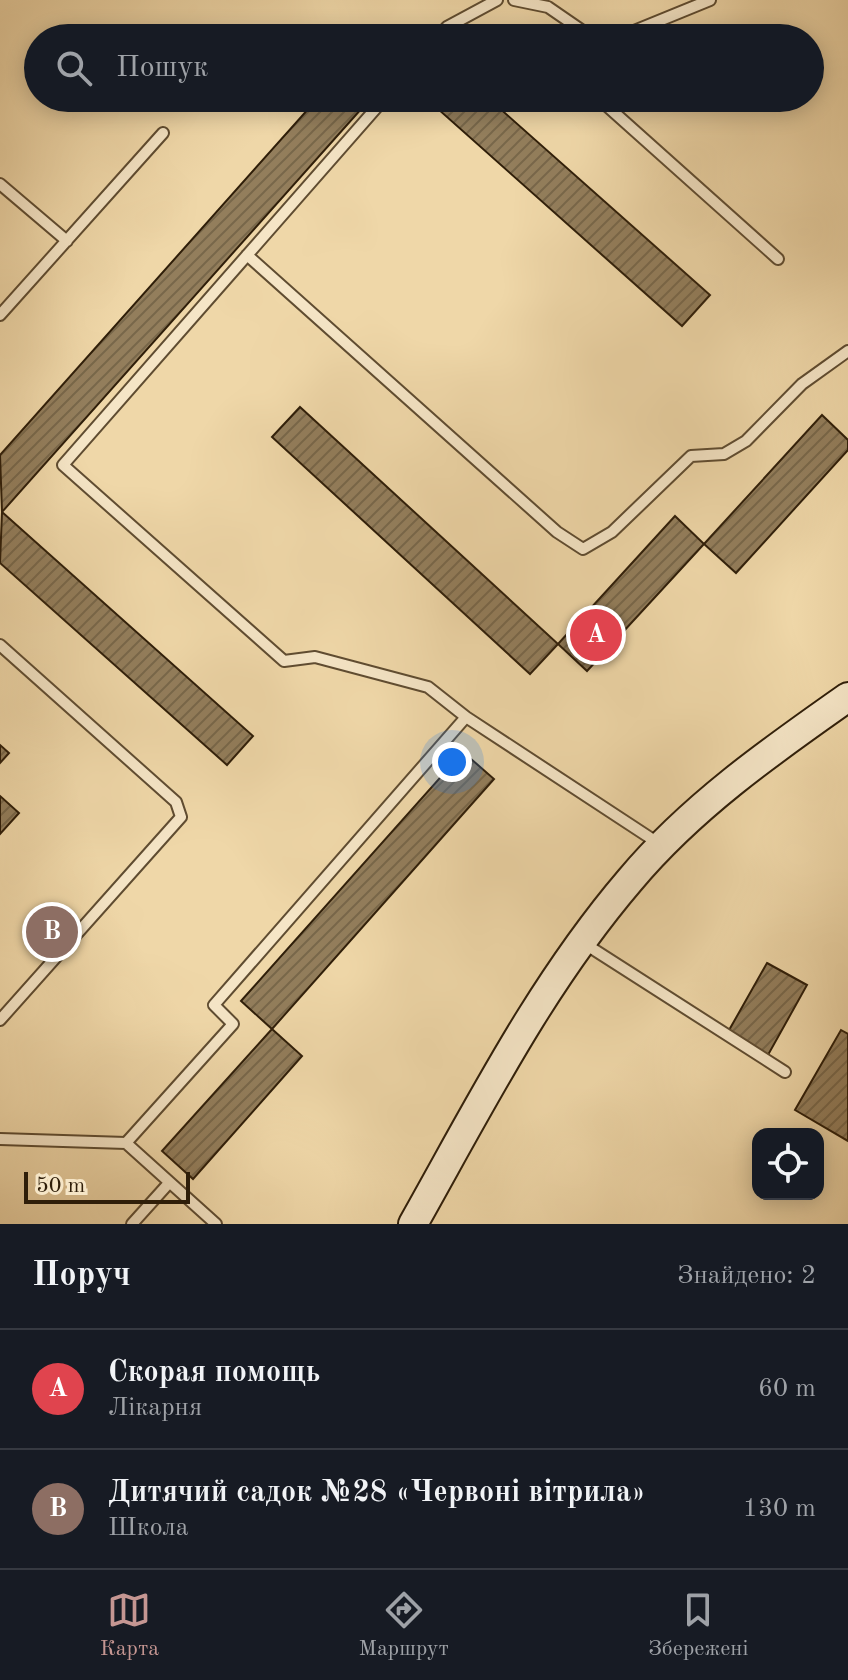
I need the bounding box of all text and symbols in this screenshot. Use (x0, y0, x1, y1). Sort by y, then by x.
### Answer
search box (24, 24, 824, 112)
icon: search (52, 46, 96, 90)
text: Пошук (116, 53, 208, 83)
pin: A (570, 605, 622, 665)
your location (432, 742, 472, 782)
pin: B (26, 902, 78, 962)
map controls (752, 1128, 824, 1200)
button: locate (752, 1128, 824, 1200)
scale bar (24, 1168, 190, 1204)
text: 50 m (36, 1175, 85, 1197)
text: Поруч (32, 1259, 131, 1293)
text: Знайдено: 2 (677, 1263, 816, 1289)
text: Скорая помощь (108, 1358, 320, 1388)
text: A (48, 1376, 68, 1402)
text: 60 m (758, 1376, 816, 1402)
text: Лікарня (108, 1395, 202, 1421)
text: Дитячий садок №28 «Червоні вітрила» (108, 1478, 646, 1508)
text: B (49, 1496, 67, 1522)
text: 130 m (743, 1496, 816, 1522)
text: Школа (108, 1515, 189, 1541)
tab: Карта (100, 1588, 159, 1663)
tab: Маршрут (358, 1588, 449, 1663)
tab: Збережені (648, 1588, 748, 1663)

